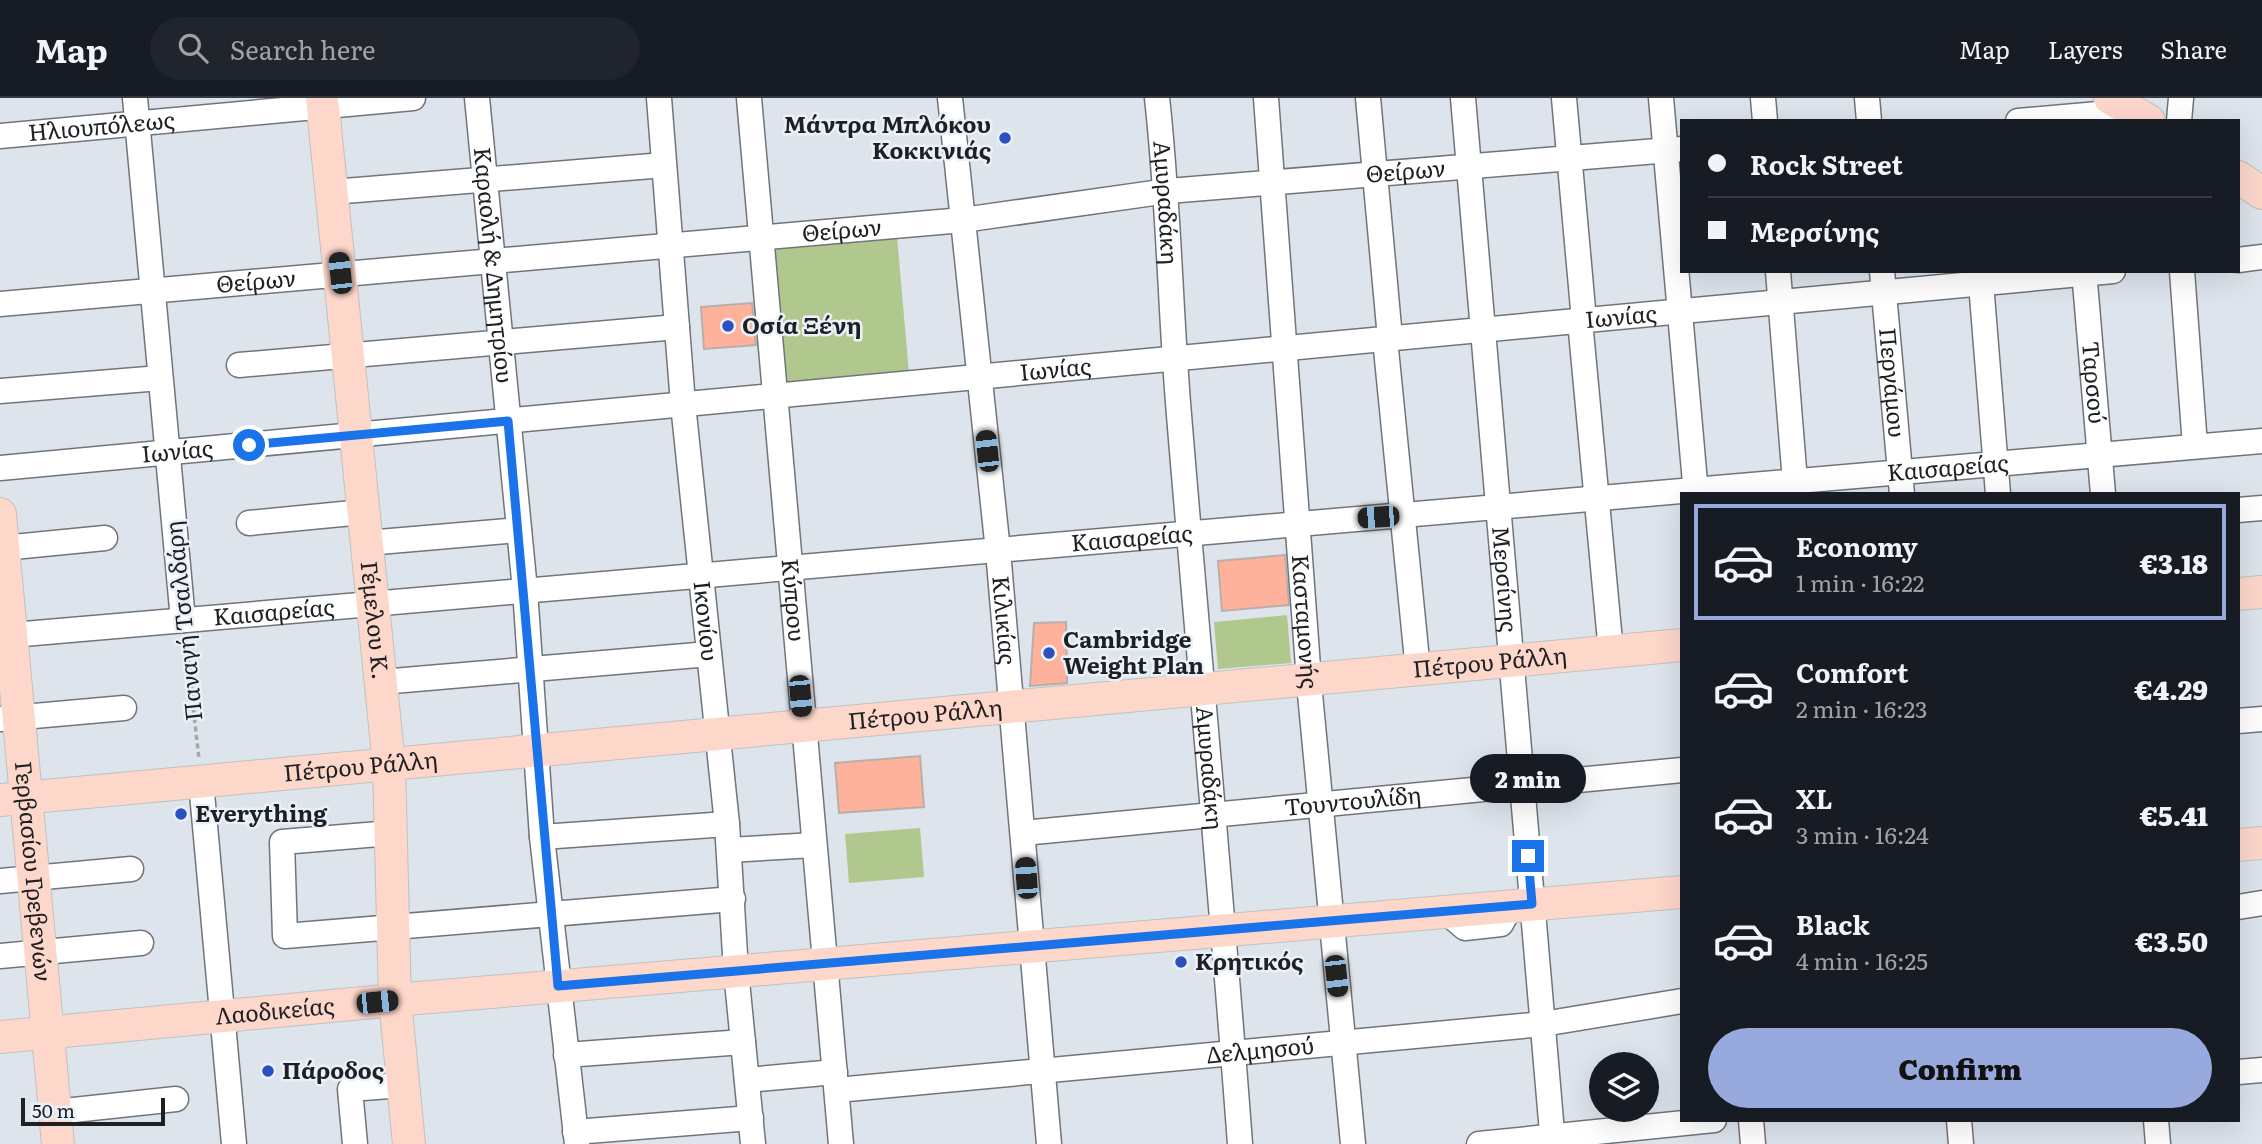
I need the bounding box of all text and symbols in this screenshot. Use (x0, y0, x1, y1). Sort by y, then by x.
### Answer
search box (150, 17, 640, 80)
text: Map (35, 24, 108, 73)
icon: search (174, 29, 212, 67)
text: Search here (230, 29, 376, 68)
text: Map (1959, 31, 2010, 66)
text: Layers (2048, 31, 2122, 66)
text: Share (2160, 31, 2227, 66)
street label: Ηλιουπόλεως (27, 101, 176, 148)
place label: Μάντρα Μπλόκου Κοκκινιάς (784, 106, 991, 166)
marker: Μάντρα Μπλόκου Κοκκινιάς (997, 130, 1013, 146)
street label: Αμυραδάκη (1146, 139, 1189, 265)
text: Rock Street (1750, 144, 1903, 183)
street label: Καραολή & Δημητρίου (467, 146, 524, 385)
street label: Θείρων (1364, 149, 1447, 190)
street label: Θείρων (800, 208, 883, 249)
text: Μερσίνης (1750, 211, 1879, 250)
car (328, 251, 353, 295)
street label: Θείρων (214, 259, 297, 300)
street label: Ιωνίας (1584, 295, 1658, 335)
place label: Οσία Ξένη (742, 307, 861, 341)
marker: Οσία Ξένη (720, 318, 736, 334)
street label: Περγάμου (1872, 326, 1916, 439)
street label: Ταρσού (2075, 340, 2116, 425)
street label: Ιωνίας (1018, 347, 1092, 388)
street label: Ιωνίας (140, 429, 214, 470)
route start (233, 429, 265, 461)
car (975, 429, 1000, 473)
street label: Καισαρείας (1886, 444, 2010, 488)
car (1357, 505, 1400, 529)
street label: Καισαρείας (1070, 514, 1194, 559)
street label: Παναγή Τσαλδάρη (155, 520, 209, 723)
street label: Μερσίνης (1485, 525, 1528, 634)
text: Economy (1796, 526, 1918, 565)
icon: car (1712, 531, 1775, 594)
text: €3.18 (2140, 543, 2208, 582)
street label: Κασταμονής (1285, 553, 1329, 690)
street label: Κύπρου (775, 557, 816, 643)
street label: Γέμελου Κ. (354, 559, 399, 681)
text: 1 min · 16:22 (1796, 565, 1924, 599)
street label: Κιλικίας (985, 574, 1027, 666)
street label: Ικονίου (687, 579, 729, 662)
street label: Καισαρείας (212, 588, 336, 633)
place label: Cambridge Weight Plan (1063, 621, 1204, 681)
street label: Πέτρου Ράλλη (1411, 637, 1568, 685)
marker: Cambridge Weight Plan (1041, 645, 1057, 661)
text: Comfort (1796, 652, 1908, 691)
icon: car (1712, 657, 1775, 720)
text: €4.29 (2135, 669, 2208, 708)
car (788, 674, 813, 718)
street label: Πέτρου Ράλλη (846, 689, 1003, 737)
text: 2 min · 16:23 (1796, 691, 1928, 725)
street label: Αμυραδάκη (1189, 704, 1234, 831)
street label: Πέτρου Ράλλη (282, 741, 439, 789)
callout: 2 min (1470, 754, 1586, 804)
street label: Γερβασίου Γρεβενών (8, 760, 62, 983)
text: 2 min (1495, 761, 1561, 795)
street label: Τουντουλίδη (1282, 776, 1422, 823)
text: XL (1796, 778, 1833, 817)
icon: car (1712, 783, 1775, 846)
place label: Everything (195, 795, 328, 829)
text: €5.41 (2140, 795, 2208, 834)
marker: Everything (173, 806, 189, 822)
text: 3 min · 16:24 (1796, 817, 1929, 851)
route end (1512, 840, 1544, 872)
car (1015, 856, 1038, 900)
text: Black (1796, 904, 1870, 943)
icon: car (1712, 909, 1775, 972)
text: €3.50 (2135, 921, 2208, 960)
place label: Κρητικός (1195, 943, 1303, 977)
text: 4 min · 16:25 (1796, 943, 1928, 977)
marker: Κρητικός (1173, 954, 1189, 970)
car (1324, 954, 1349, 998)
street label: Λαοδικείας (213, 987, 336, 1032)
car (356, 989, 399, 1015)
street label: Δελμησού (1205, 1027, 1315, 1070)
button: Confirm (1708, 1028, 2212, 1108)
place label: Πάροδος (282, 1052, 384, 1086)
map controls (1589, 1052, 1659, 1122)
button: layers (1589, 1052, 1659, 1122)
marker: Πάροδος (260, 1063, 276, 1079)
scale bar (21, 1095, 164, 1127)
text: 50 m (32, 1096, 75, 1124)

